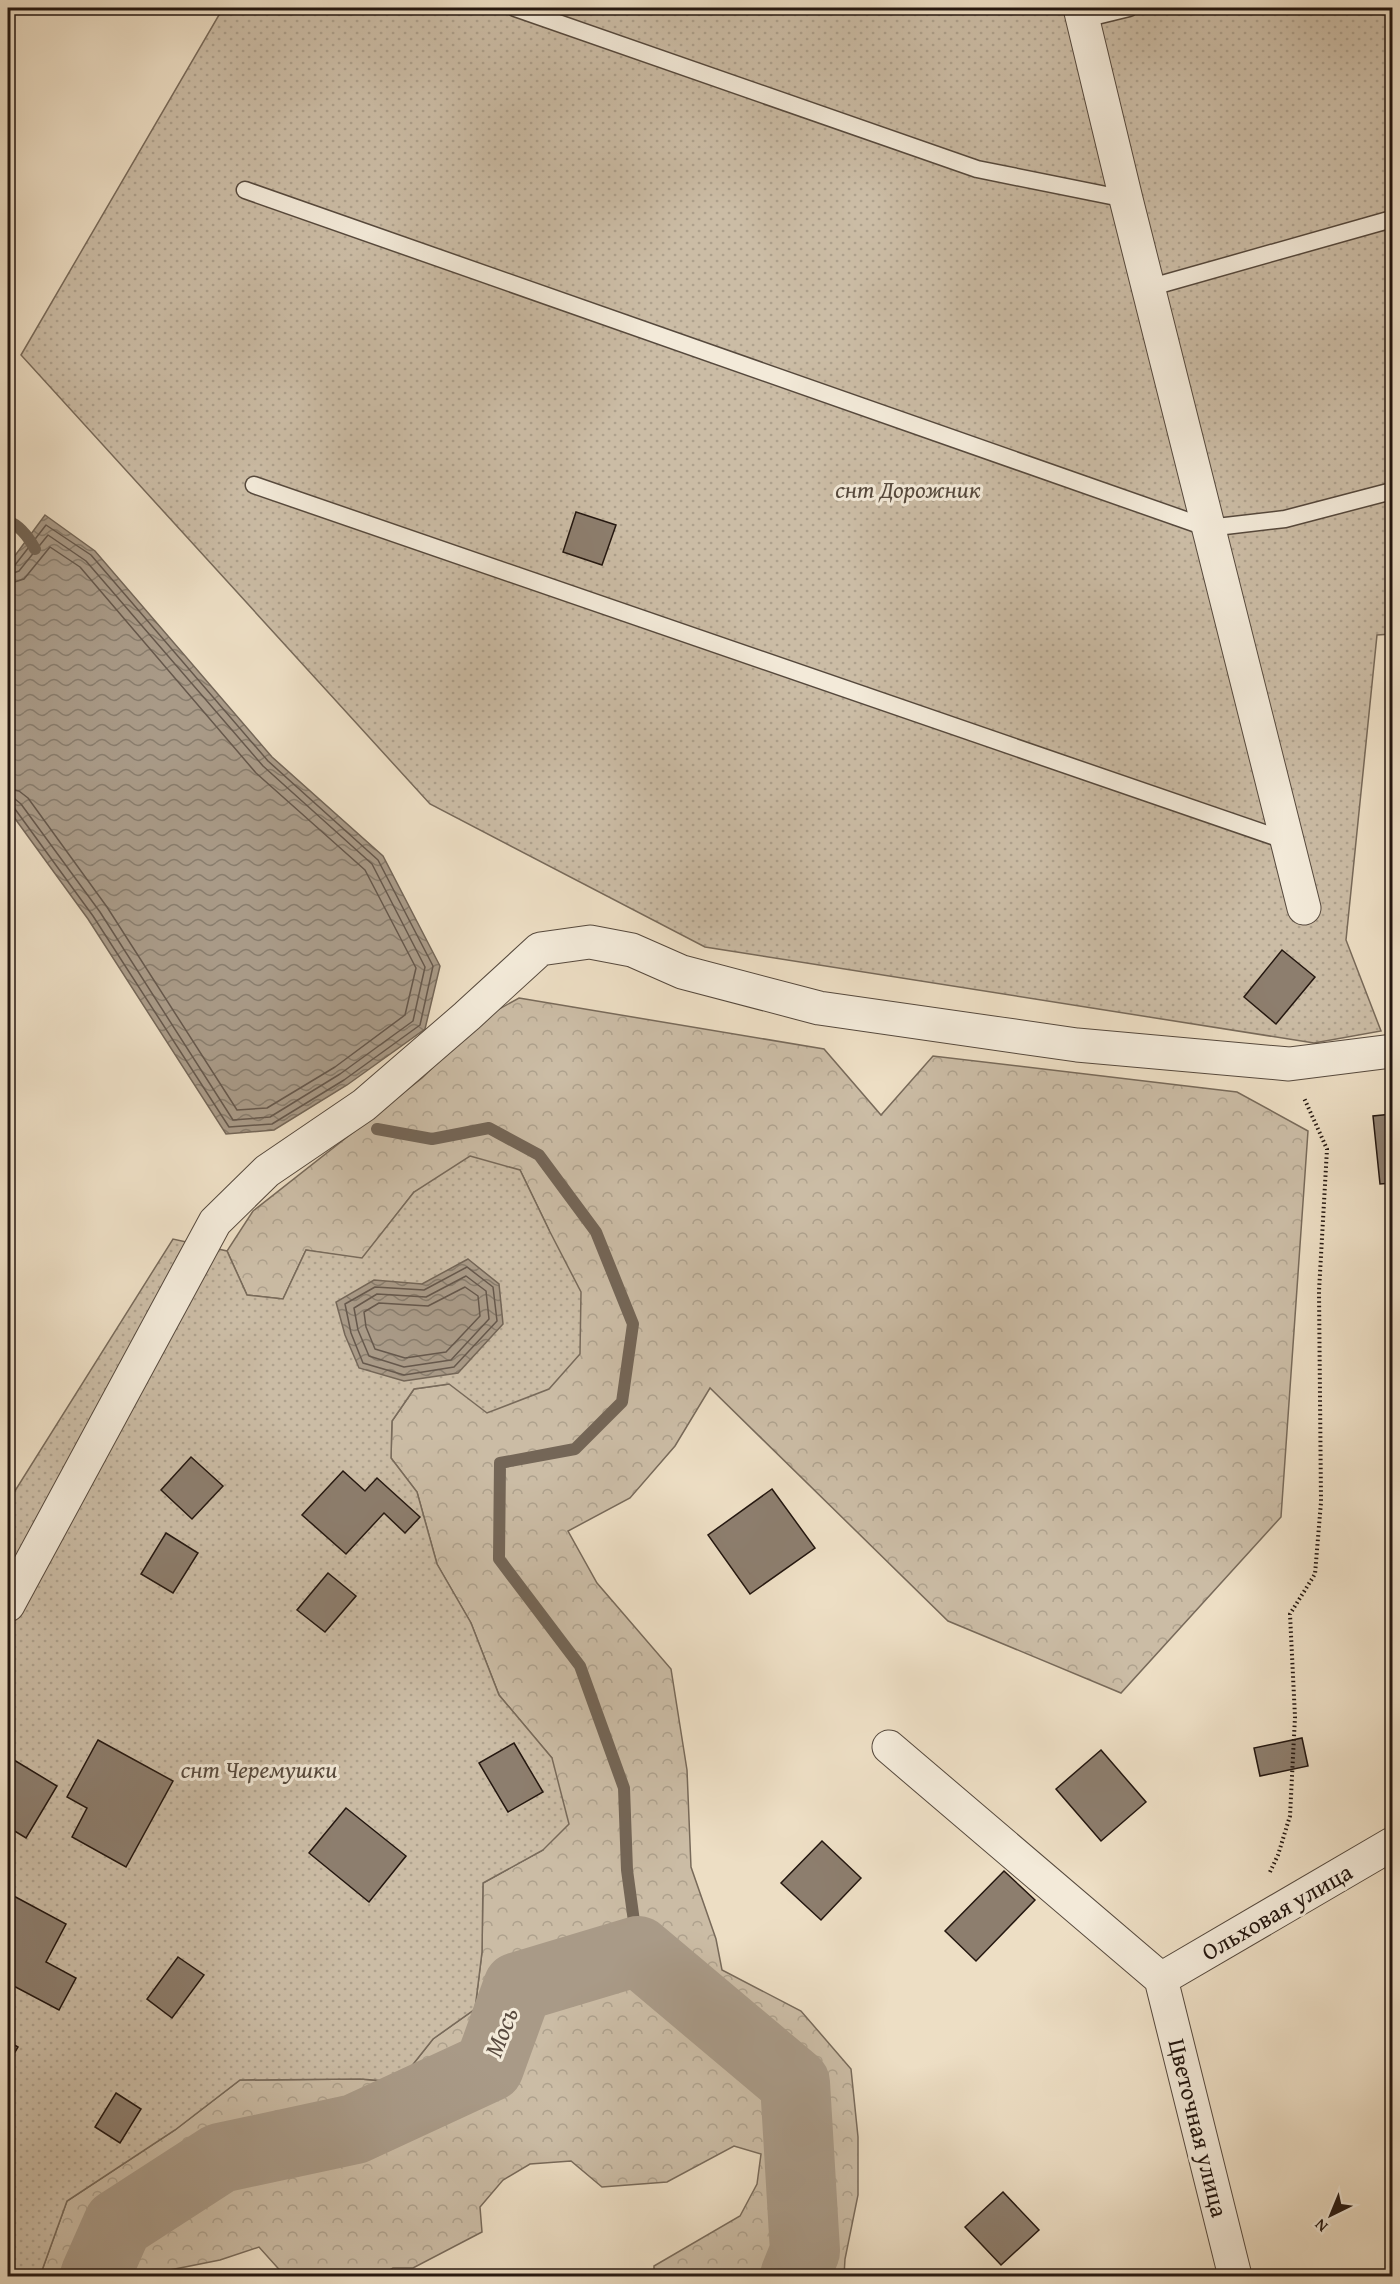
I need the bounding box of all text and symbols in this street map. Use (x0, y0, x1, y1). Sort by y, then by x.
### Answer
park label: снт Дорожник (835, 472, 981, 507)
park label: снт Черемушки (181, 1752, 337, 1787)
street label: Ольховая улица (1195, 1854, 1359, 1969)
water label: Мось (473, 2001, 528, 2063)
street label: Цветочная улица (1159, 2035, 1238, 2221)
north arrow (1301, 2185, 1361, 2245)
text: N (1308, 2213, 1333, 2238)

